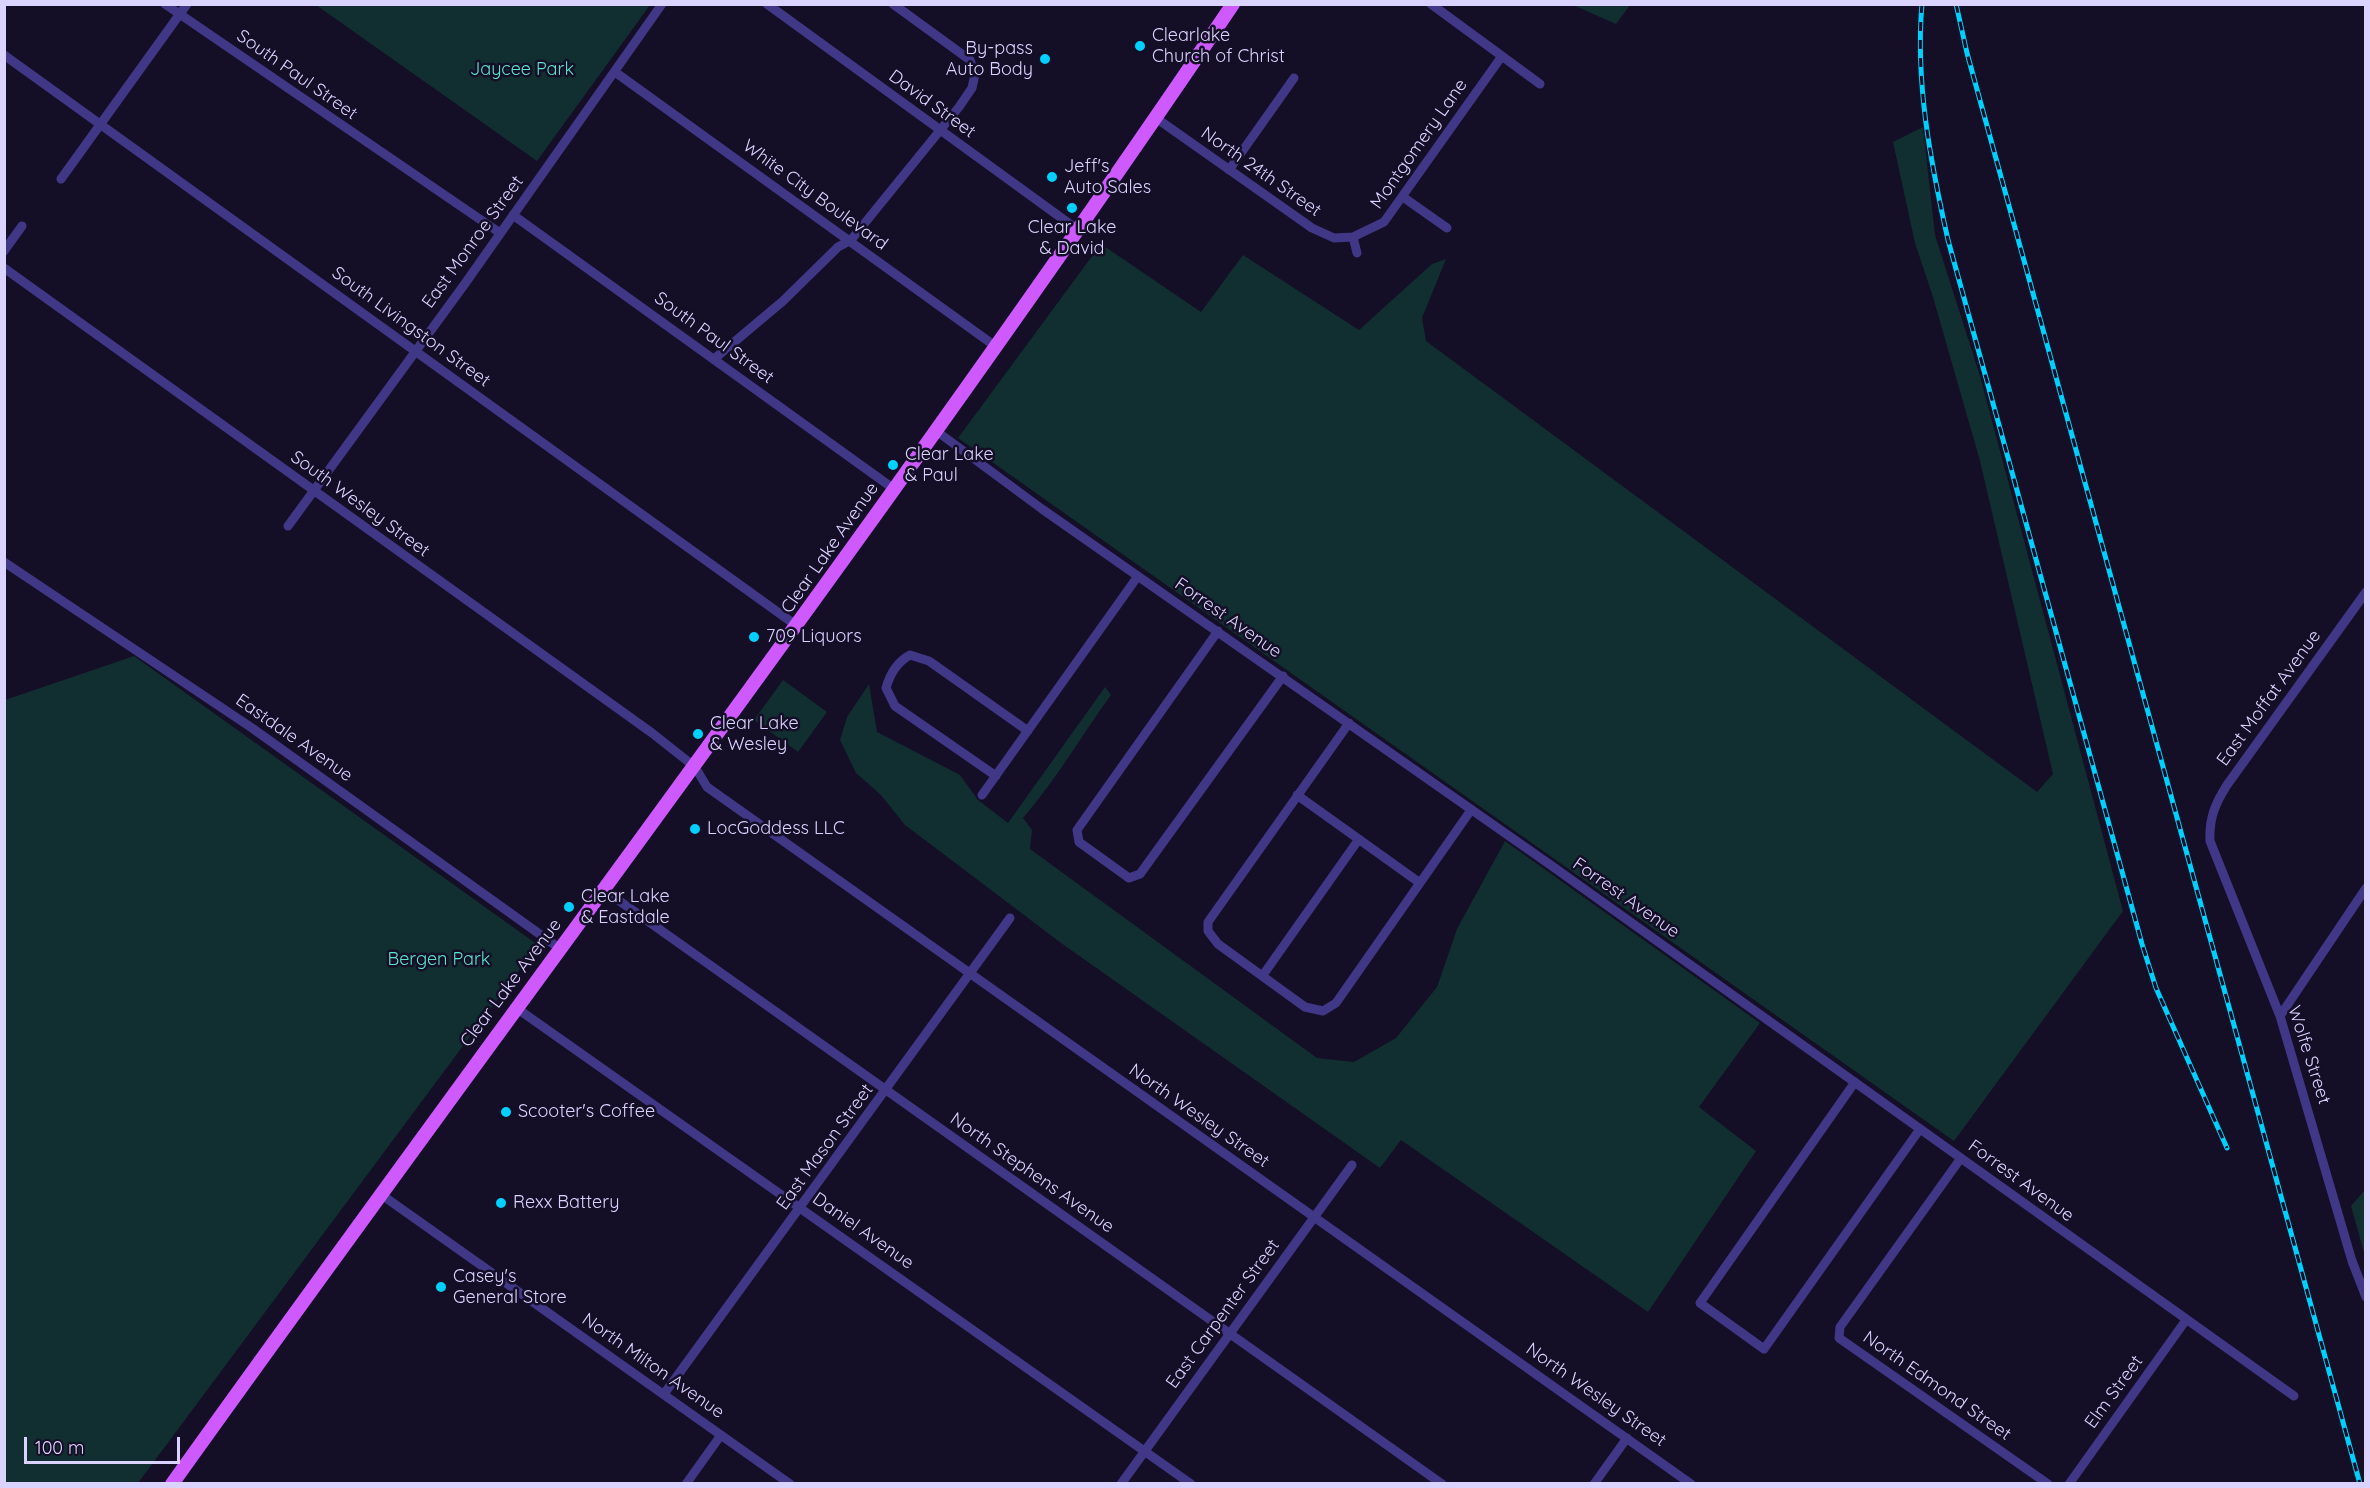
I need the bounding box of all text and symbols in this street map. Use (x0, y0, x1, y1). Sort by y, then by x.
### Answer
street label: South Paul Street (233, 25, 361, 125)
place label: Clearlake Church of Christ (1152, 25, 1285, 68)
place label: By-pass Auto Body (946, 38, 1033, 80)
marker: Clearlake Church of Christ (1133, 39, 1147, 53)
marker: By-pass Auto Body (1038, 52, 1052, 66)
park label: Jaycee Park (470, 59, 574, 81)
street label: David Street (884, 65, 980, 143)
street label: Montgomery Lane (1366, 75, 1472, 213)
street label: North 24th Street (1197, 122, 1325, 222)
street label: White City Boulevard (738, 135, 892, 255)
place label: Jeff's Auto Sales (1064, 156, 1151, 198)
marker: Jeff's Auto Sales (1045, 170, 1059, 184)
street label: East Monroe Street (418, 172, 528, 312)
marker: Clear Lake & David (1065, 201, 1079, 215)
place label: Clear Lake & David (1028, 217, 1116, 260)
street label: South Livingston Street (328, 262, 494, 392)
street label: South Paul Street (650, 287, 778, 389)
place label: Clear Lake & Paul (905, 444, 994, 486)
street label: South Wesley Street (286, 446, 434, 562)
marker: Clear Lake & Paul (886, 458, 900, 472)
street label: Clear Lake Avenue (777, 478, 883, 618)
street label: Forrest Avenue (1170, 573, 1286, 663)
place label: 709 Liquors (766, 626, 862, 648)
street label: East Moffat Avenue (2212, 626, 2326, 770)
marker: 709 Liquors (747, 630, 761, 644)
street label: Eastdale Avenue (231, 690, 357, 786)
place label: Clear Lake & Wesley (710, 713, 799, 756)
marker: Clear Lake & Wesley (691, 727, 705, 741)
place label: LocGoddess LLC (707, 818, 845, 840)
marker: LocGoddess LLC (688, 822, 702, 836)
street label: Forrest Avenue (1568, 853, 1684, 943)
place label: Clear Lake & Eastdale (581, 886, 670, 928)
marker: Clear Lake & Eastdale (562, 900, 576, 914)
street label: Clear Lake Avenue (456, 915, 566, 1051)
park label: Bergen Park (388, 949, 490, 971)
street label: Wolfe Street (2283, 1003, 2335, 1107)
street label: North Wesley Street (1125, 1059, 1273, 1173)
street label: East Mason Street (772, 1080, 878, 1214)
place label: Scooter's Coffee (518, 1101, 655, 1123)
marker: Scooter's Coffee (499, 1105, 513, 1119)
street label: North Stephens Avenue (946, 1108, 1118, 1238)
street label: Forrest Avenue (1964, 1135, 2078, 1227)
street label: Daniel Avenue (808, 1188, 918, 1274)
place label: Rexx Battery (513, 1192, 619, 1214)
marker: Rexx Battery (494, 1196, 508, 1210)
street label: East Carpenter Street (1162, 1235, 1284, 1393)
place label: Casey's General Store (453, 1266, 567, 1308)
marker: Casey's General Store (434, 1280, 448, 1294)
street label: North Milton Avenue (578, 1309, 728, 1423)
street label: North Edmond Street (1859, 1327, 2015, 1445)
street label: North Wesley Street (1522, 1338, 1670, 1452)
street label: Elm Street (2080, 1351, 2148, 1433)
scale bar (27, 1425, 183, 1463)
text: 100 m (35, 1436, 84, 1459)

